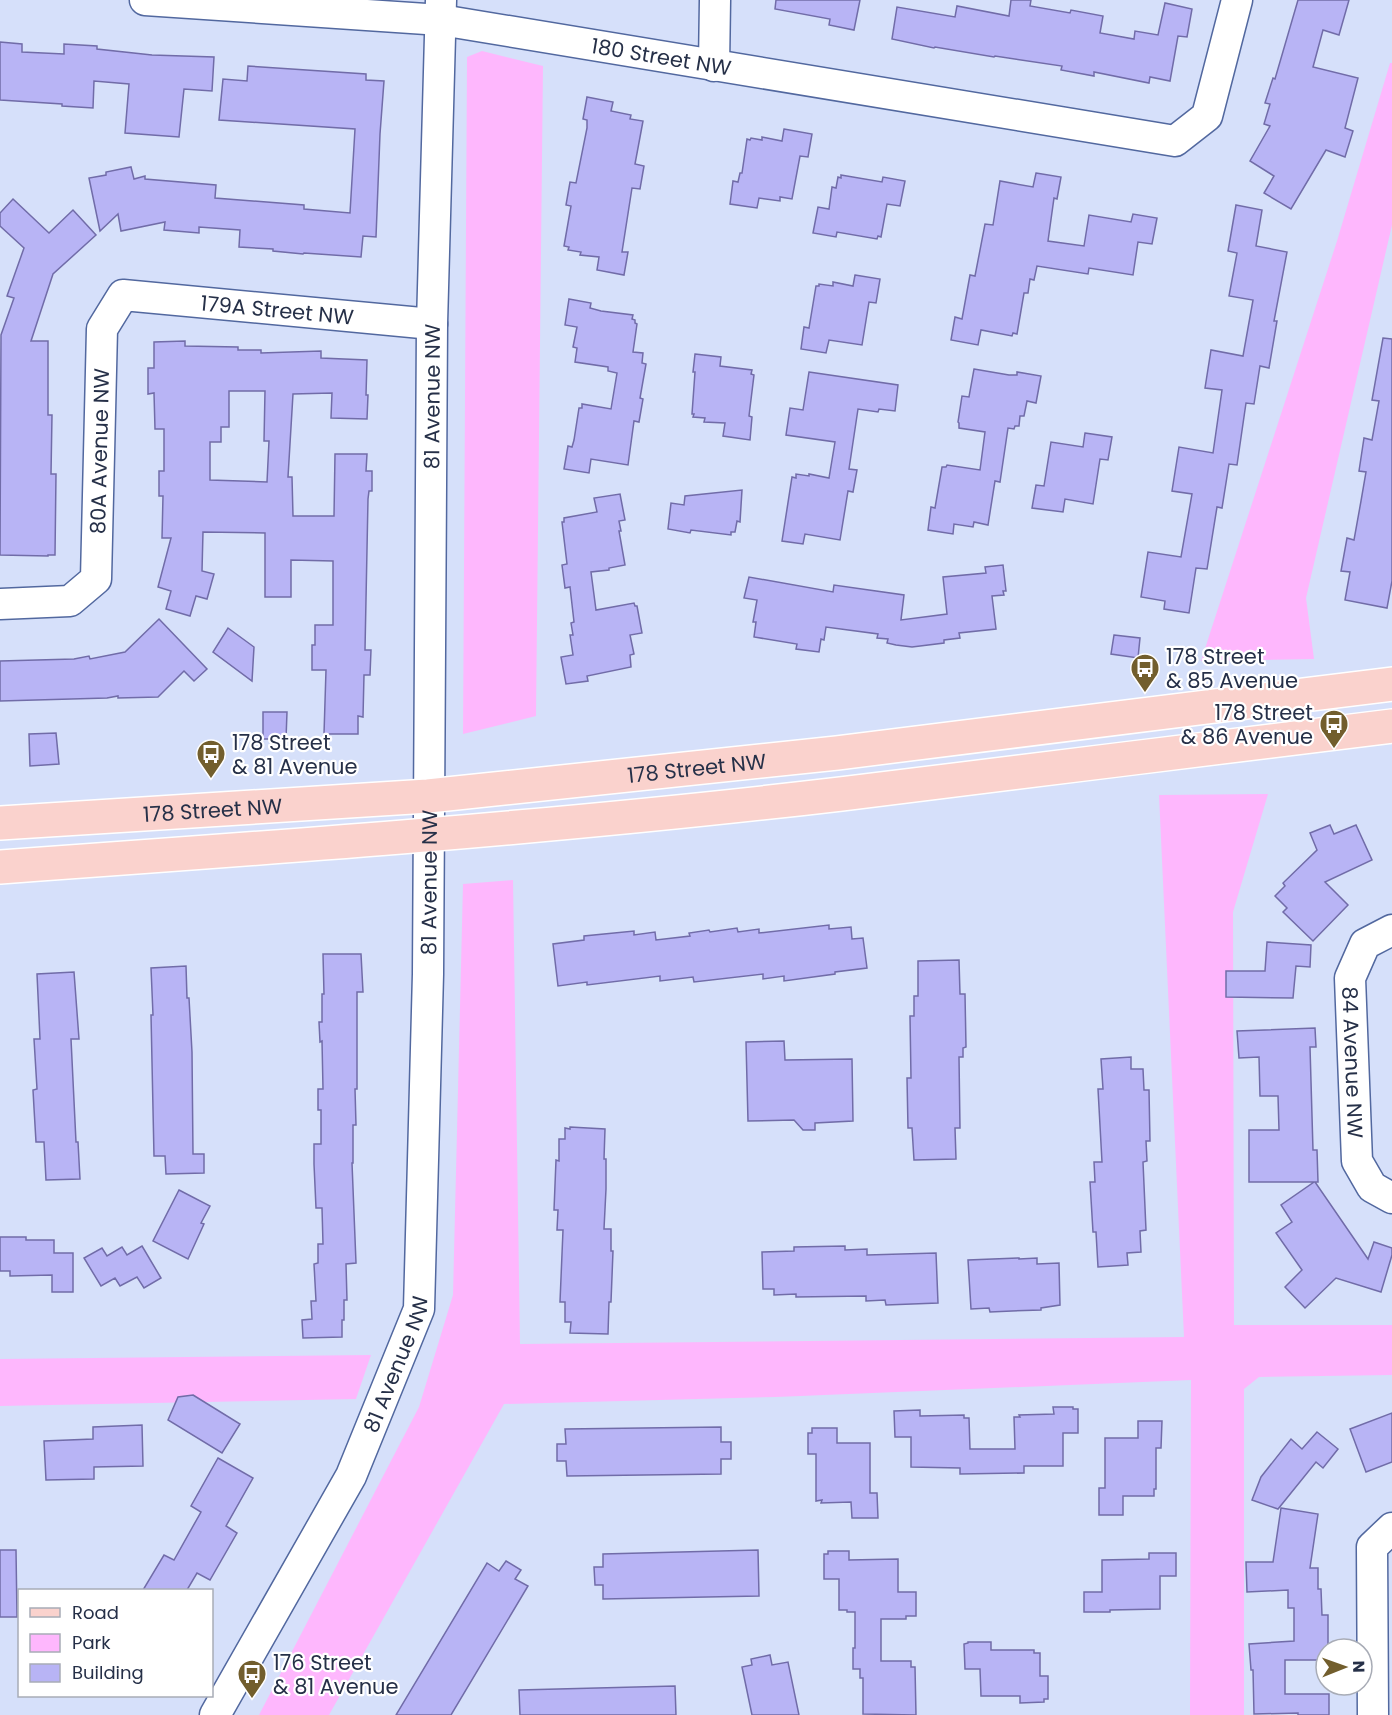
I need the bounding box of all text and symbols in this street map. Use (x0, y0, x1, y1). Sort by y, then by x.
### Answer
street label: 180 Street NW (589, 31, 734, 82)
street label: 179A Street NW (199, 288, 355, 331)
street label: 81 Avenue NW (417, 323, 447, 469)
street label: 80A Avenue NW (83, 367, 116, 534)
place label: 178 Street & 85 Avenue (1166, 642, 1298, 695)
bus stop icon: 178 Street & 85 Avenue (1129, 652, 1161, 694)
place label: 178 Street & 86 Avenue (1181, 698, 1313, 751)
bus stop icon: 178 Street & 86 Avenue (1318, 708, 1350, 750)
place label: 178 Street & 81 Avenue (232, 728, 358, 781)
bus stop icon: 178 Street & 81 Avenue (195, 738, 227, 780)
street label: 178 Street NW (626, 746, 768, 789)
street label: 178 Street NW (142, 791, 284, 828)
street label: 81 Avenue NW (414, 809, 444, 955)
street label: 84 Avenue NW (1336, 986, 1371, 1139)
street label: 81 Avenue NW (356, 1295, 434, 1437)
legend (18, 1589, 213, 1697)
text: Road (72, 1600, 119, 1625)
text: Park (72, 1630, 111, 1655)
north arrow (1314, 1637, 1374, 1697)
place label: 176 Street & 81 Avenue (273, 1648, 399, 1701)
bus stop icon: 176 Street & 81 Avenue (236, 1658, 268, 1700)
text: Building (72, 1660, 144, 1685)
text: N (1347, 1661, 1370, 1673)

